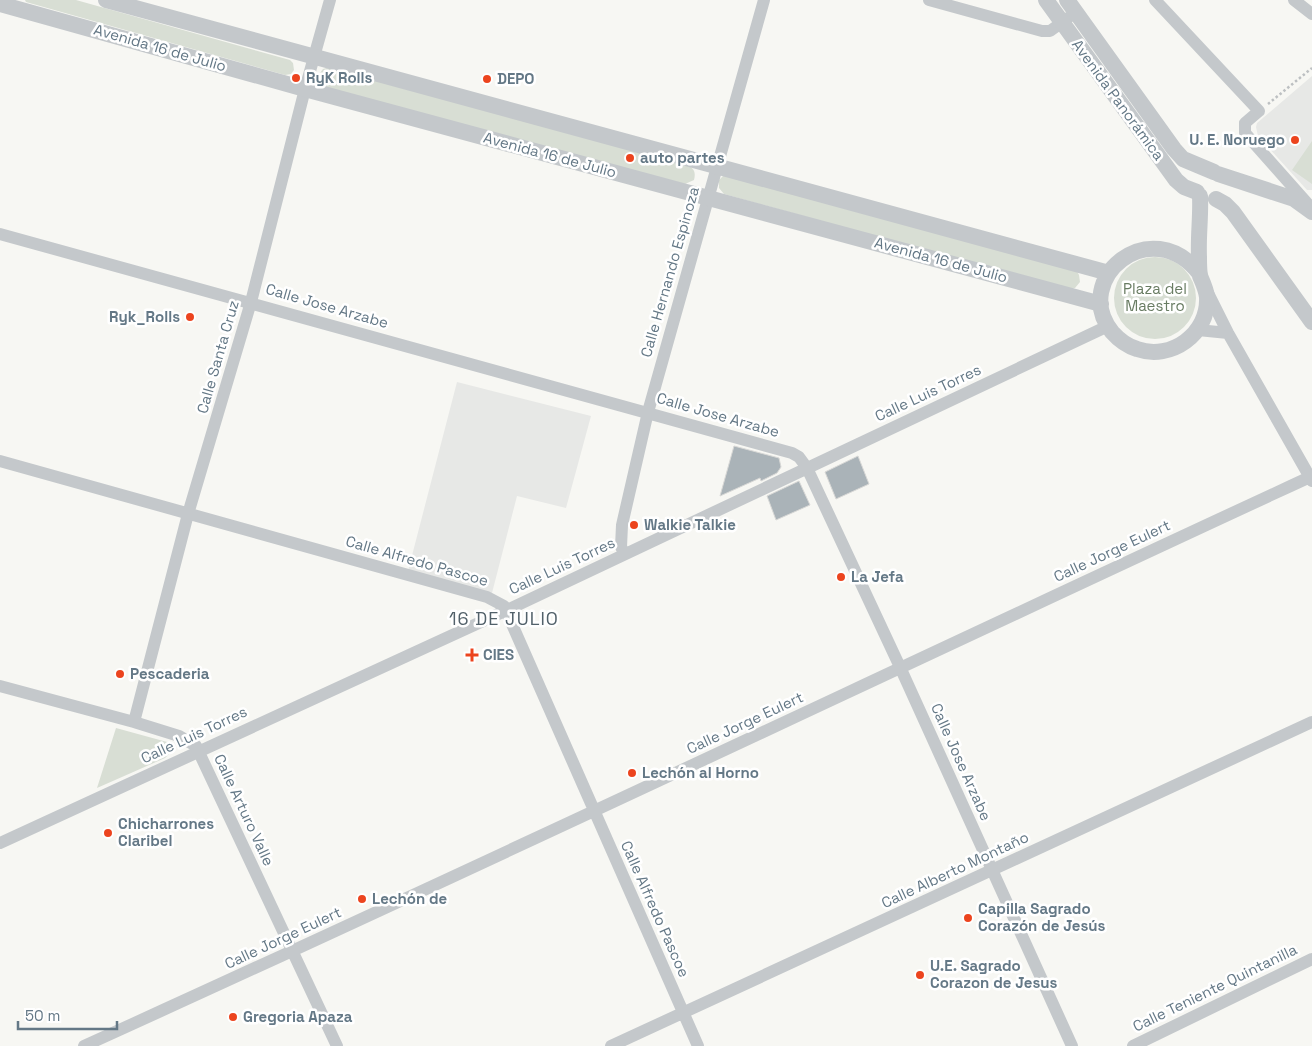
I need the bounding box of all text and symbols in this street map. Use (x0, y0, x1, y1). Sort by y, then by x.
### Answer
street label: Avenida 16 de Julio (92, 20, 229, 76)
street label: Avenida Panorámica (1068, 35, 1169, 164)
place label: RyK Rolls (306, 68, 373, 87)
place label: DEPO (497, 69, 535, 88)
marker: RyK Rolls (290, 72, 302, 84)
marker: DEPO (481, 73, 493, 85)
street label: Avenida 16 de Julio (482, 128, 619, 181)
place label: U. E. Noruego (1189, 130, 1285, 149)
marker: U. E. Noruego (1289, 134, 1301, 146)
place label: auto partes (640, 148, 725, 167)
marker: auto partes (624, 152, 636, 164)
street label: Calle Hernando Espinoza (636, 184, 703, 359)
street label: Avenida 16 de Julio (873, 233, 1010, 286)
street label: Calle Jose Arzabe (264, 279, 391, 332)
park label: Plaza del Maestro (1123, 279, 1187, 315)
street label: Calle Santa Cruz (192, 298, 243, 416)
place label: Ryk_Rolls (109, 307, 180, 326)
marker: Ryk_Rolls (184, 311, 196, 323)
street label: Calle Luis Torres (872, 360, 984, 425)
street label: Calle Jose Arzabe (655, 388, 782, 441)
place label: Walkie Talkie (644, 515, 736, 534)
street label: Calle Jorge Eulert (1050, 515, 1173, 586)
marker: Walkie Talkie (628, 519, 640, 531)
street label: Calle Alfredo Pascoe (344, 531, 491, 590)
street label: Calle Luis Torres (506, 533, 618, 598)
place label: La Jefa (851, 567, 904, 586)
marker: La Jefa (835, 571, 847, 583)
district label: 16 DE JULIO (449, 607, 559, 630)
place label: CIES (483, 645, 514, 664)
marker: CIES (465, 648, 479, 662)
place label: Pescaderia (130, 664, 210, 683)
marker: Pescaderia (114, 668, 126, 680)
street label: Calle Jorge Eulert (683, 687, 806, 758)
street label: Calle Jose Arzabe (927, 700, 996, 824)
street label: Calle Luis Torres (138, 702, 250, 767)
street label: Calle Arturo Valle (210, 751, 279, 869)
place label: Lechón al Horno (642, 763, 759, 782)
marker: Lechón al Horno (626, 767, 638, 779)
place label: Chicharrones Claribel (118, 814, 214, 850)
marker: Chicharrones Claribel (102, 827, 114, 839)
street label: Calle Alberto Montaño (878, 827, 1031, 912)
street label: Calle Alfredo Pascoe (617, 838, 694, 980)
place label: Lechón de (372, 889, 448, 908)
marker: Lechón de (356, 893, 368, 905)
place label: Capilla Sagrado Corazón de Jesús (978, 899, 1106, 935)
street label: Calle Jorge Eulert (221, 902, 344, 973)
marker: Capilla Sagrado Corazón de Jesús (962, 912, 974, 924)
street label: Calle Teniente Quintanilla (1130, 939, 1300, 1036)
place label: U.E. Sagrado Corazon de Jesus (930, 956, 1058, 992)
marker: U.E. Sagrado Corazon de Jesus (914, 969, 926, 981)
scale bar (18, 998, 116, 1030)
text: 50 m (25, 1006, 60, 1025)
place label: Gregoria Apaza (243, 1007, 353, 1026)
marker: Gregoria Apaza (227, 1011, 239, 1023)

